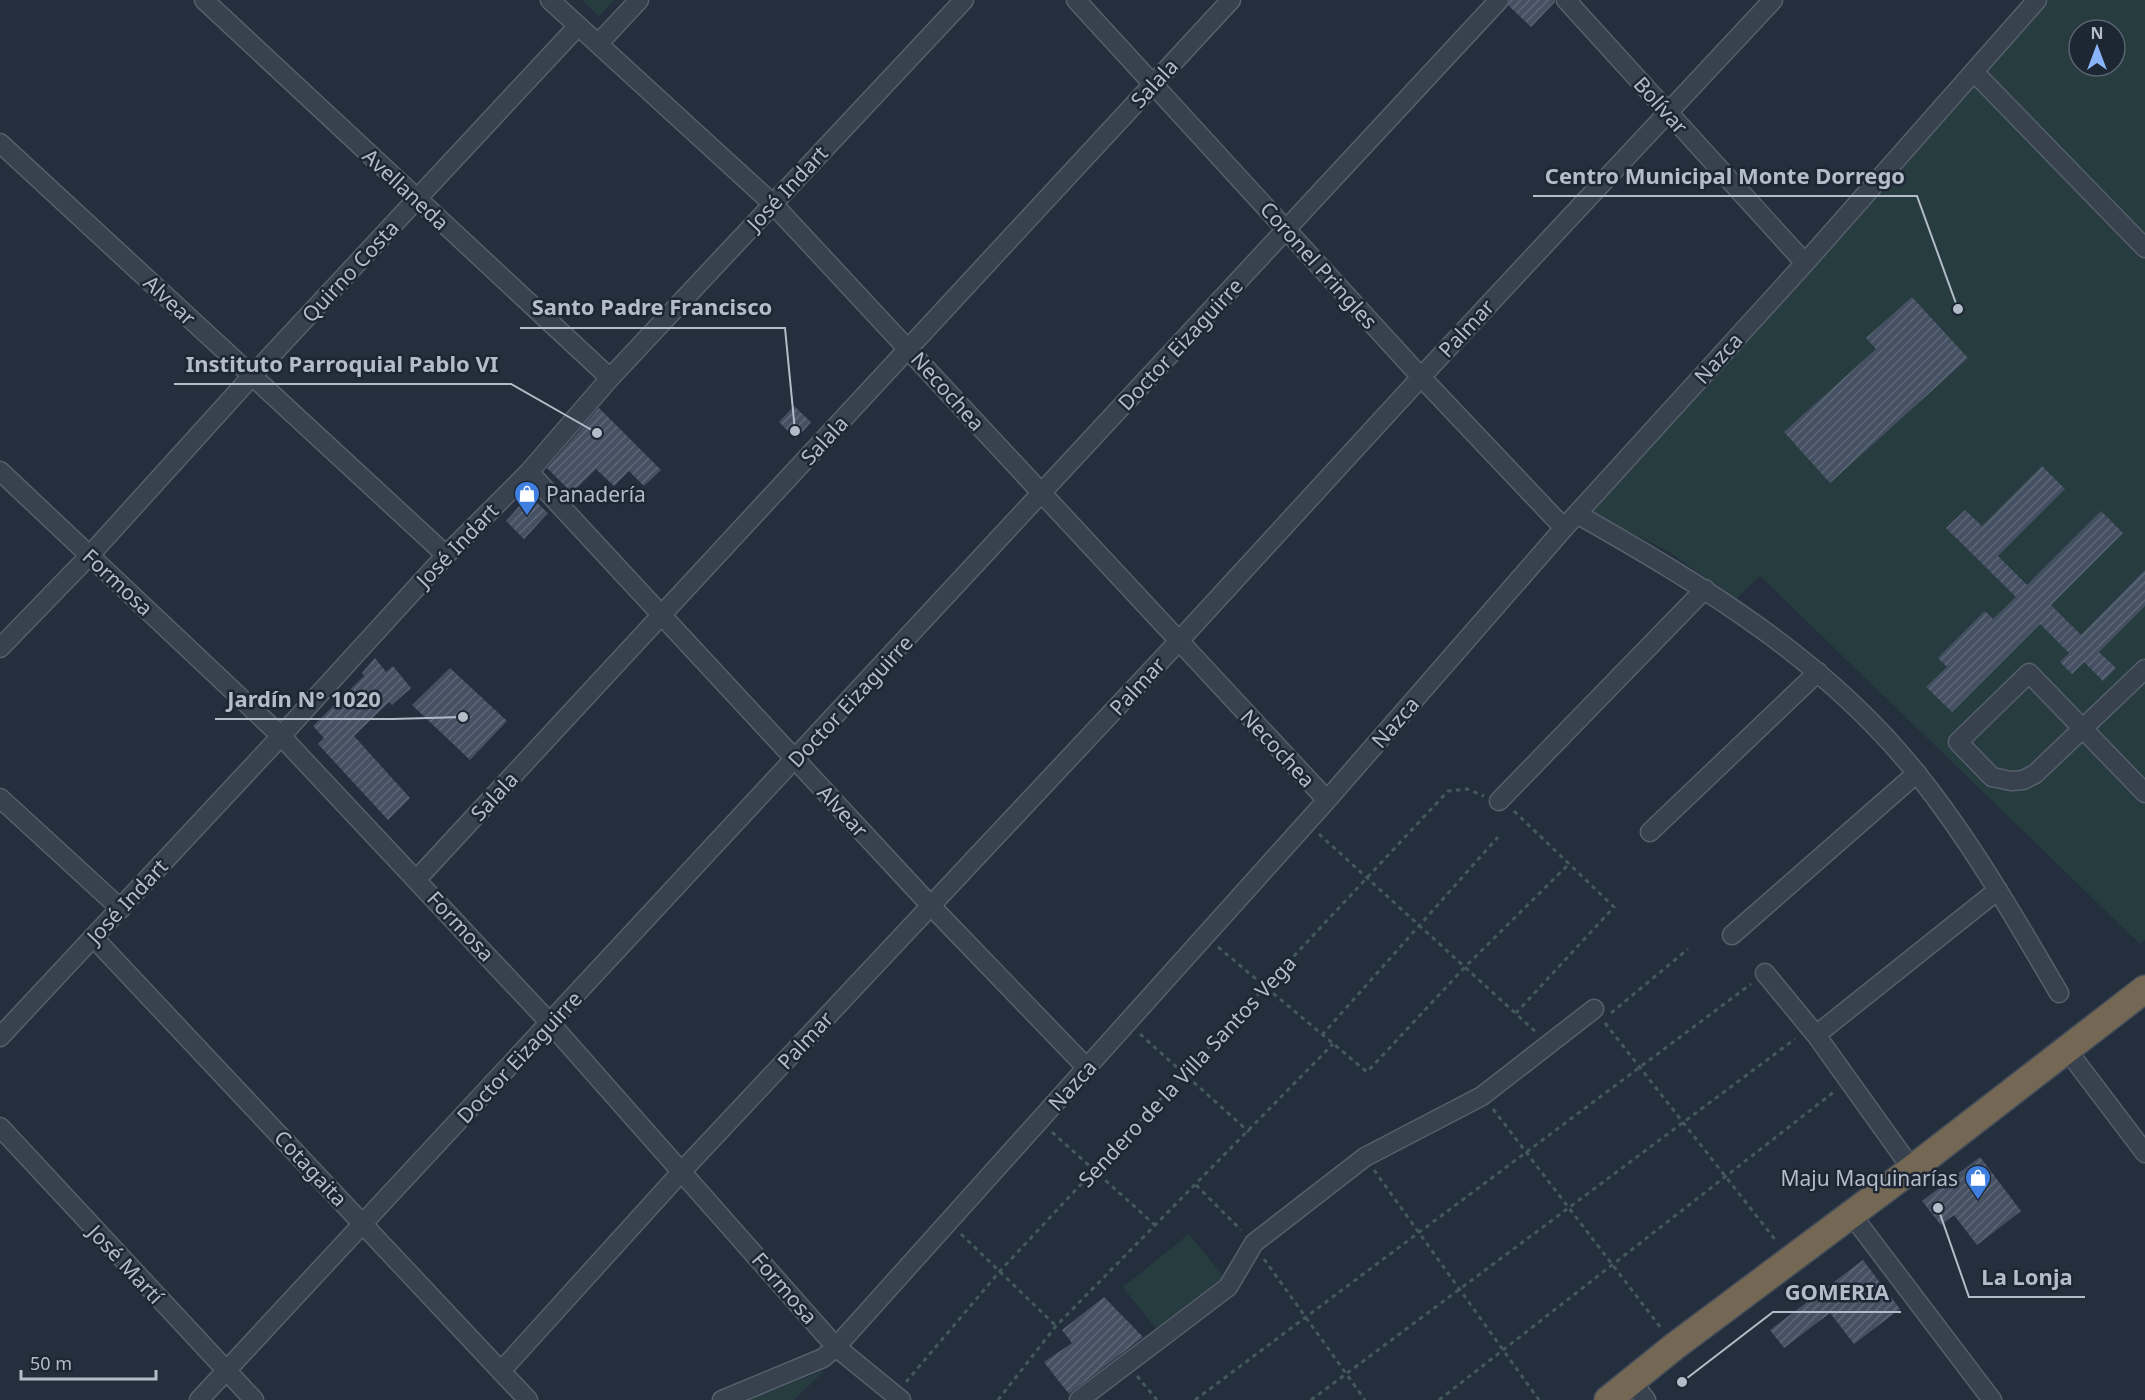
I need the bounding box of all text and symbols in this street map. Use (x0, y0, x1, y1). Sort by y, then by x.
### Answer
north arrow (2067, 18, 2127, 78)
text: N (2090, 22, 2104, 44)
street label: Salala (1124, 52, 1184, 114)
street label: Bolívar (1628, 70, 1694, 140)
street label: José Indart (739, 139, 834, 238)
street label: Avellaneda (357, 142, 455, 236)
callout: Centro Municipal Monte Dorrego (1533, 156, 1917, 196)
text: Centro Municipal Monte Dorrego (1545, 160, 1905, 190)
street label: Coronel Pringles (1254, 195, 1384, 335)
street label: Quirno Costa (295, 214, 405, 328)
street label: Alvear (138, 269, 202, 332)
street label: Doctor Eizaguirre (1111, 272, 1249, 416)
callout: Santo Padre Francisco (520, 288, 785, 328)
text: Santo Padre Francisco (532, 291, 772, 321)
street label: Palmar (1432, 293, 1500, 363)
street label: Nazca (1688, 327, 1748, 389)
callout: Instituto Parroquial Pablo VI (174, 344, 511, 384)
street label: Necochea (905, 345, 991, 437)
text: Instituto Parroquial Pablo VI (186, 348, 498, 378)
street label: Salala (794, 409, 854, 471)
shop icon: Panadería (512, 479, 542, 517)
place label: Panadería (546, 480, 646, 508)
street label: José Indart (408, 497, 504, 595)
street label: Formosa (77, 542, 159, 622)
street label: Doctor Eizaguirre (781, 629, 919, 773)
street label: Palmar (1103, 651, 1171, 721)
callout: Jardín N° 1020 (215, 679, 393, 719)
text: Jardín N° 1020 (225, 683, 381, 713)
street label: Nazca (1365, 690, 1425, 754)
street label: Necochea (1235, 703, 1321, 793)
street label: Salala (464, 765, 524, 827)
street label: Alvear (812, 779, 875, 843)
street label: José Indart (79, 852, 174, 951)
street label: Formosa (421, 885, 501, 967)
street label: Sendero de la Villa Santos Vega (1072, 949, 1302, 1193)
street label: Doctor Eizaguirre (450, 985, 588, 1129)
street label: Palmar (771, 1005, 839, 1075)
street label: Nazca (1042, 1054, 1102, 1116)
street label: Cotagaita (268, 1124, 354, 1212)
shop icon: Maju Maquinarías (1963, 1163, 1993, 1201)
place label: Maju Maquinarías (1780, 1164, 1958, 1192)
street label: José Martí (81, 1217, 170, 1310)
street label: Formosa (746, 1246, 824, 1330)
callout: La Lonja (1969, 1257, 2085, 1297)
text: La Lonja (1981, 1261, 2073, 1291)
callout: GOMERIA (1773, 1272, 1901, 1312)
text: GOMERIA (1785, 1276, 1890, 1306)
scale bar (21, 1343, 156, 1381)
text: 50 m (30, 1351, 72, 1375)

